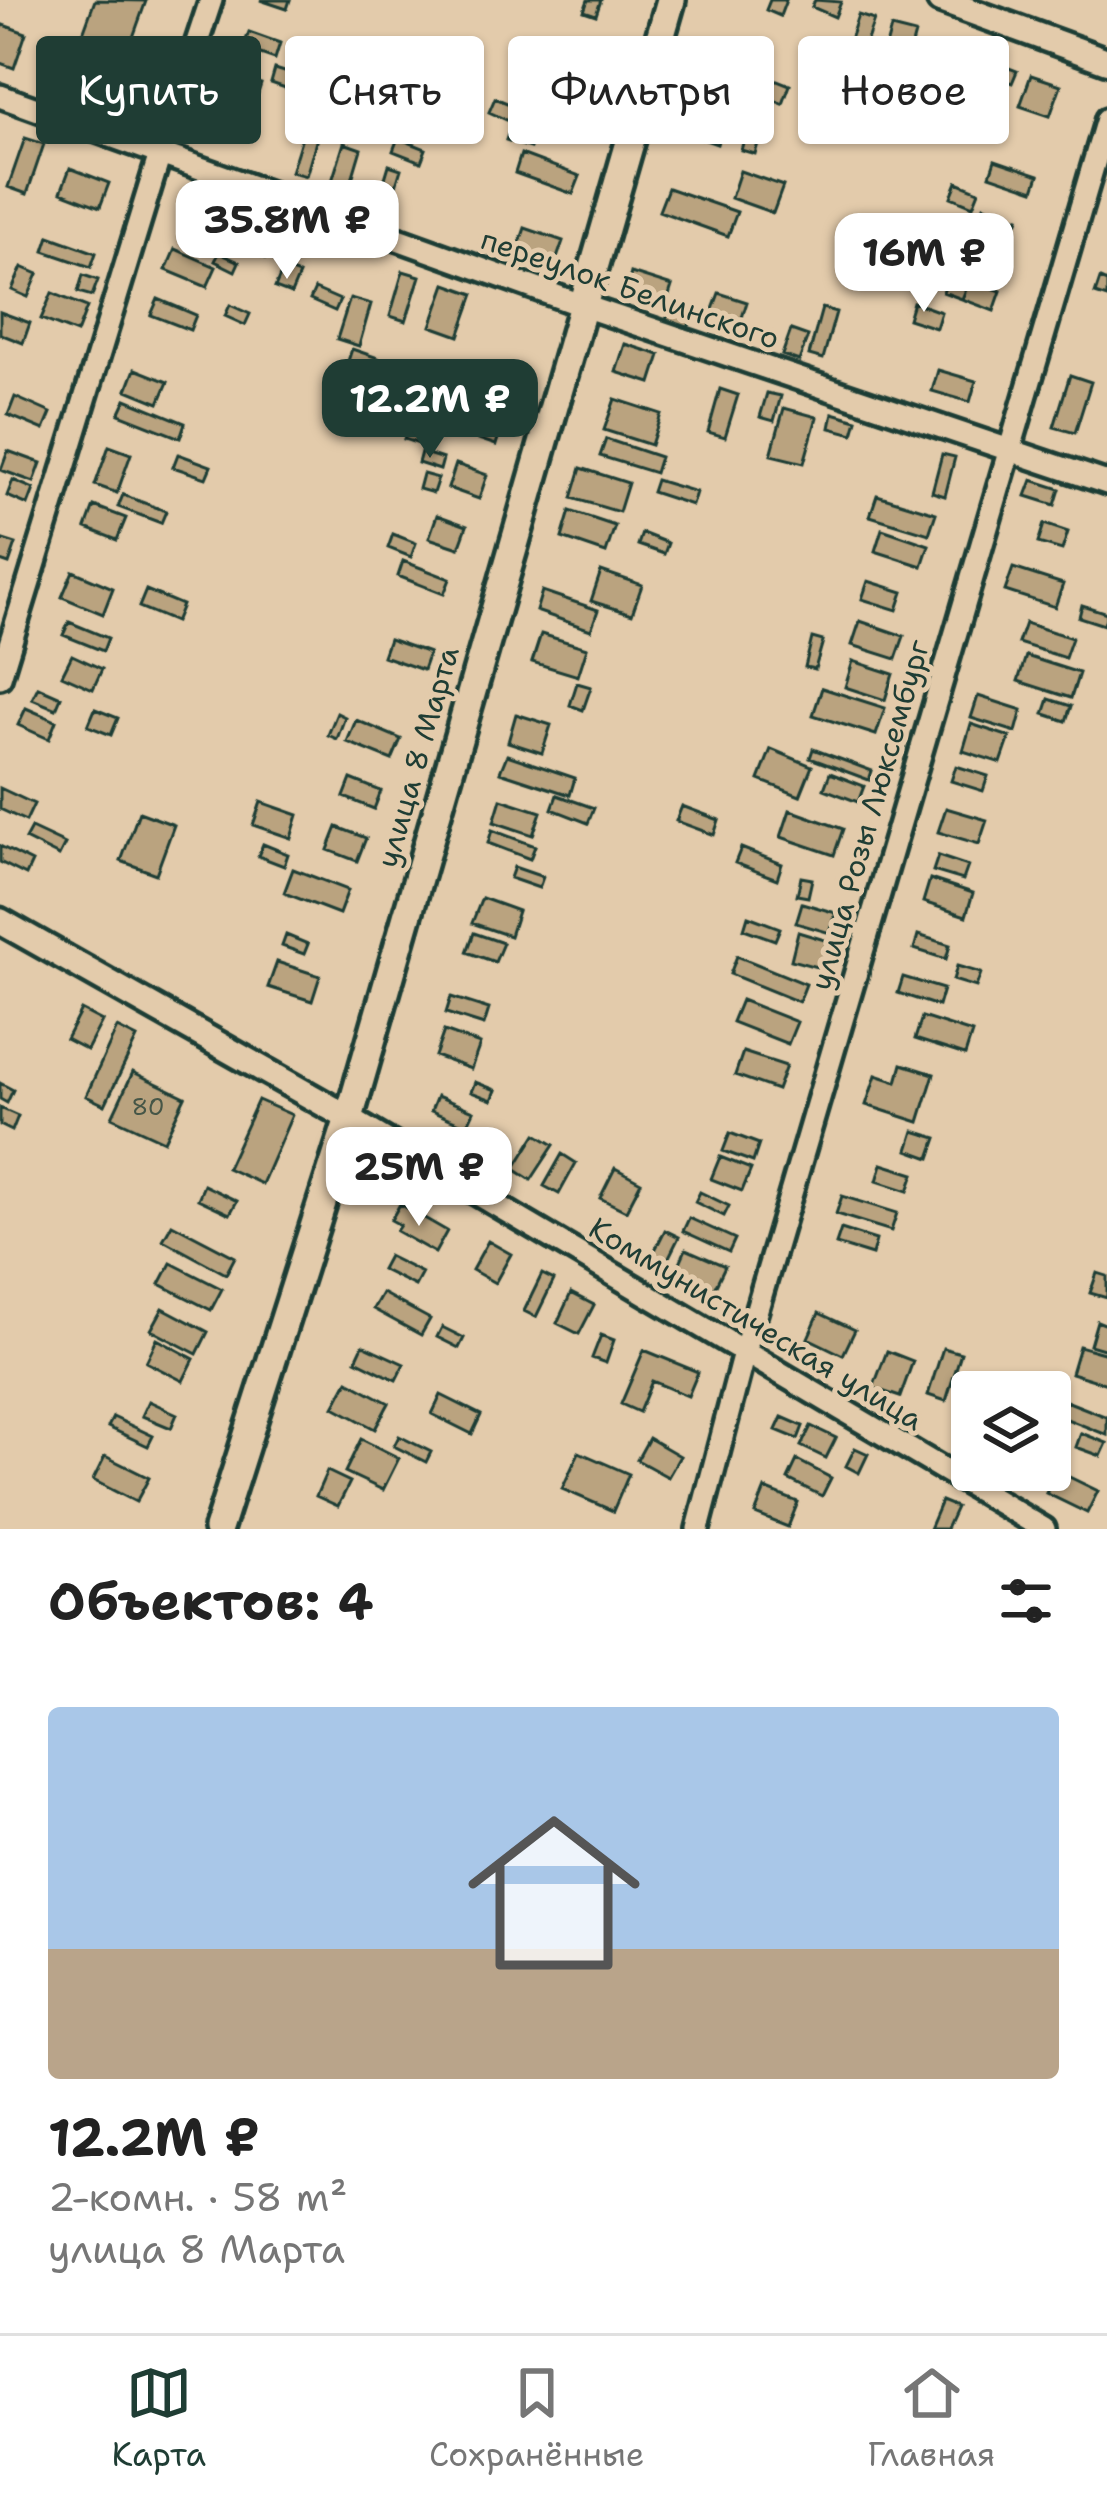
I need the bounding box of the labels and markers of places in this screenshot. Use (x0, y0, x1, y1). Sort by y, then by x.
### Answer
pin: 35.8M ₽ (176, 180, 398, 282)
pin: 16M ₽ (840, 213, 1008, 315)
pin: 12.2M ₽ (319, 359, 541, 461)
pin: 25M ₽ (335, 1127, 503, 1229)

